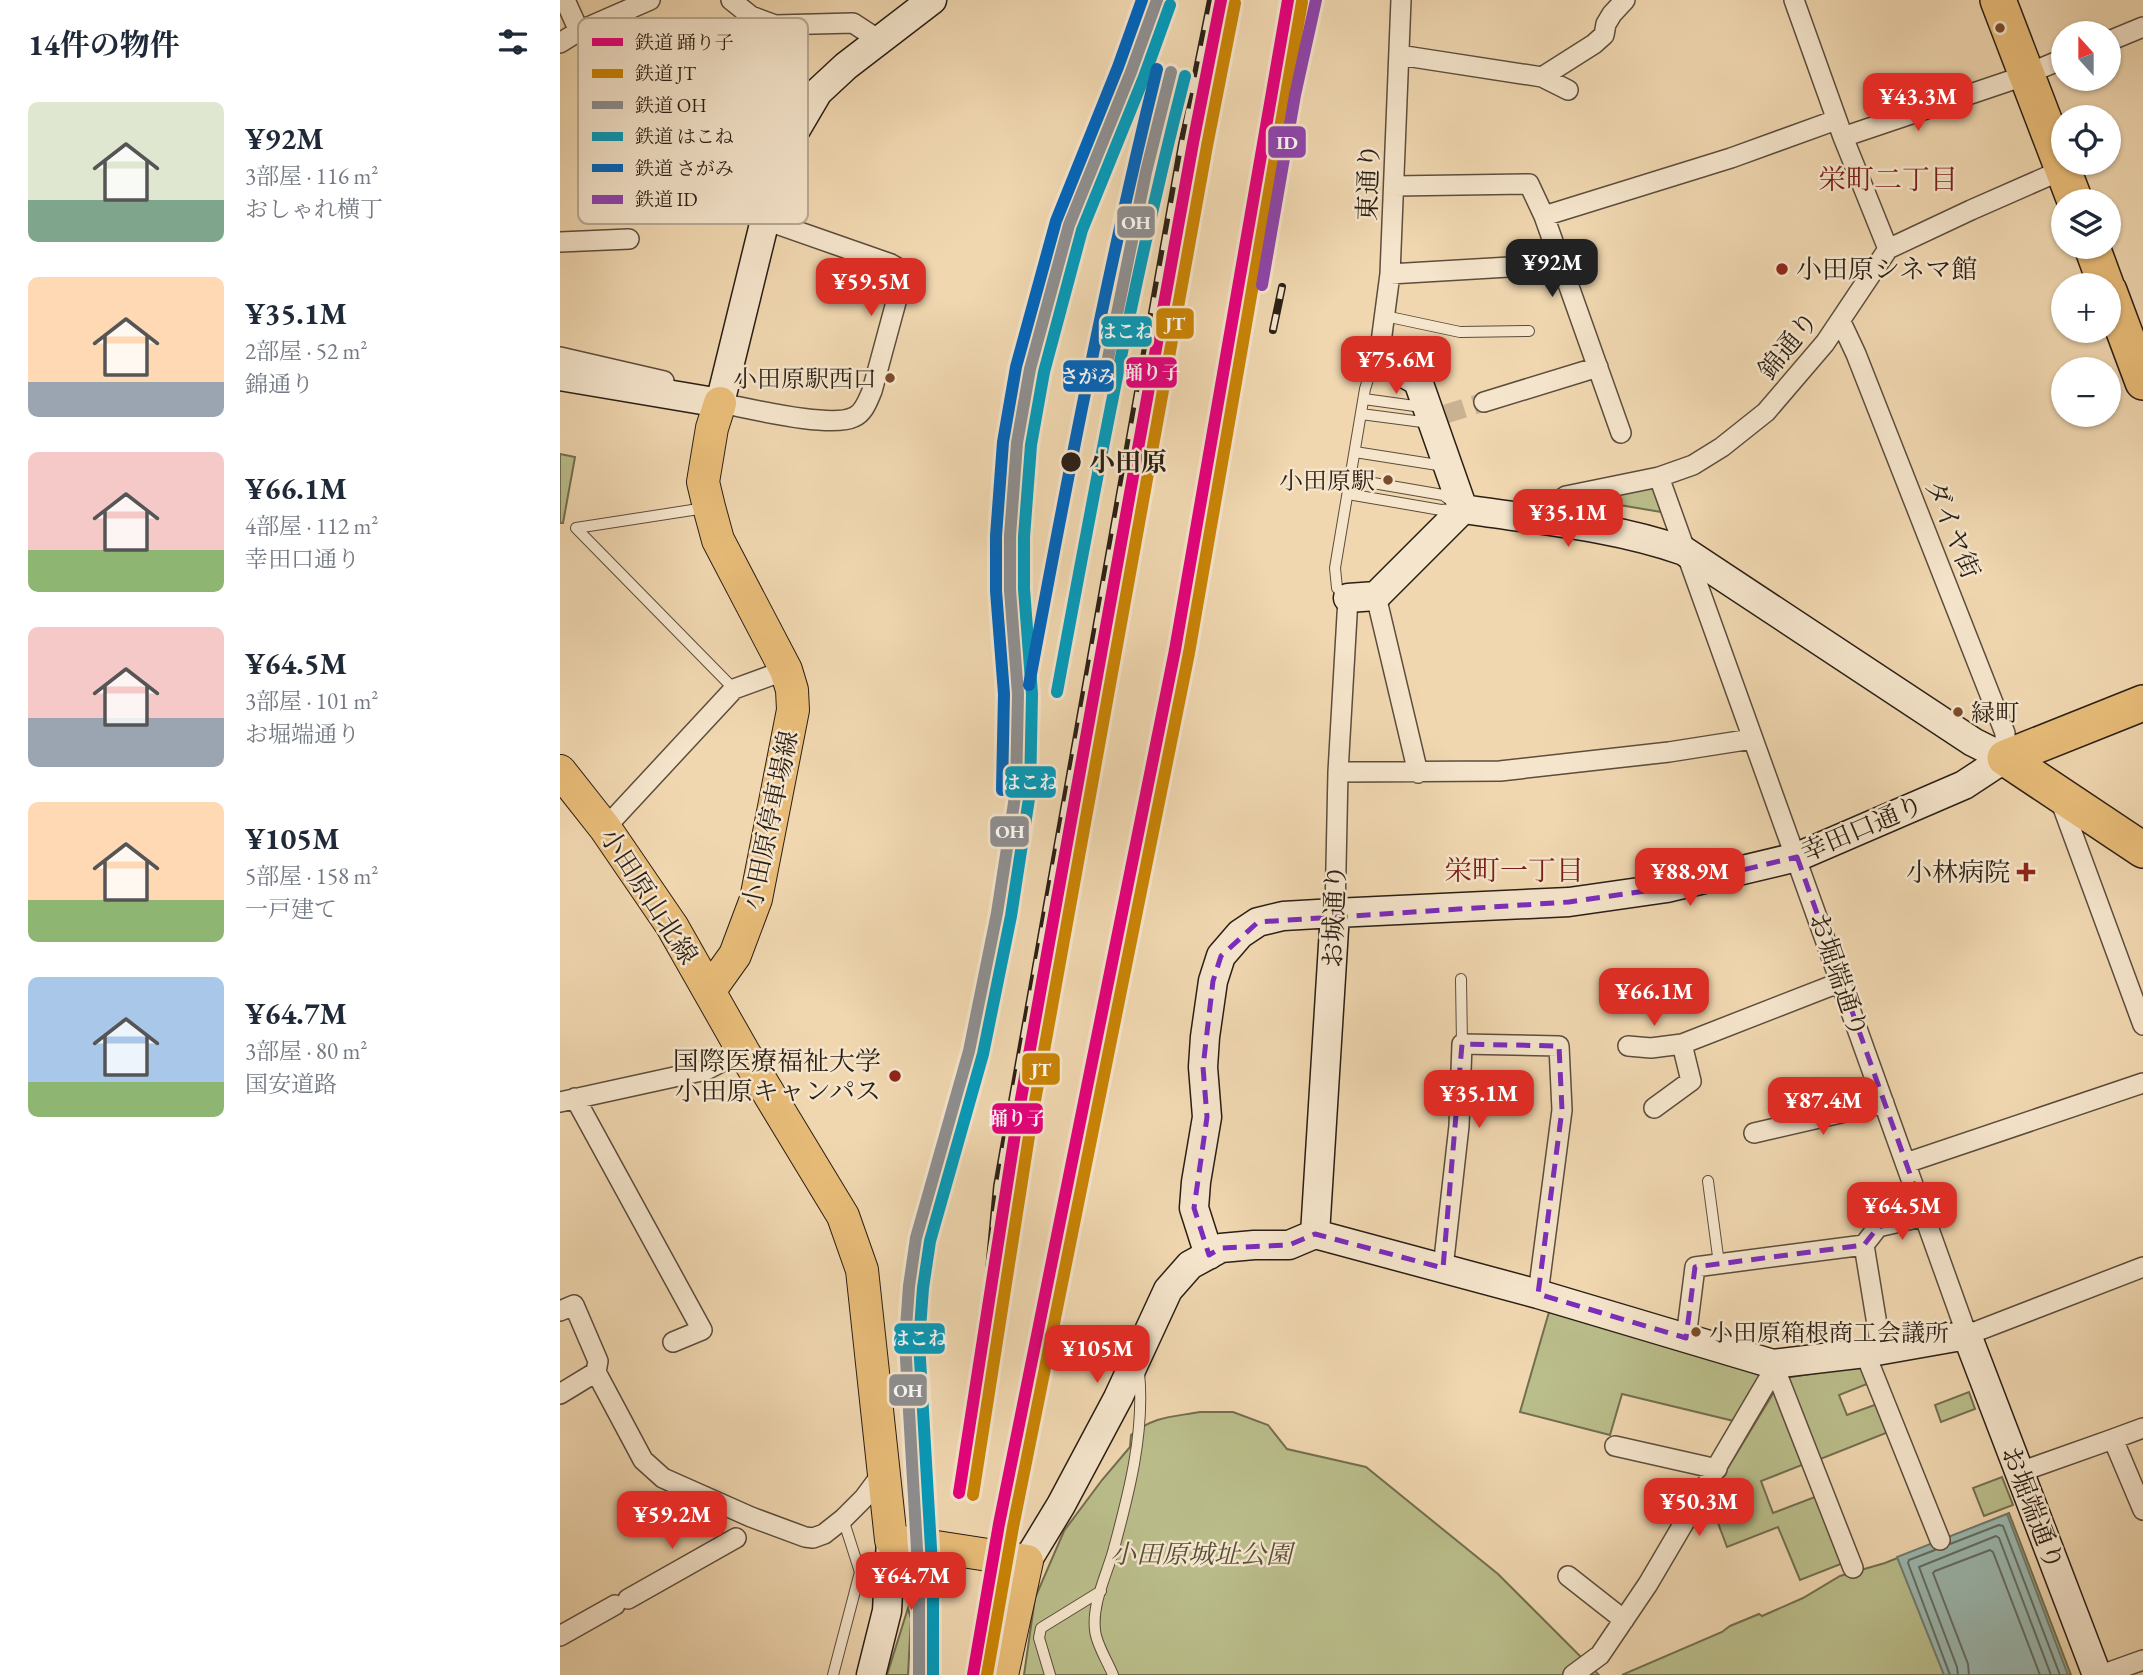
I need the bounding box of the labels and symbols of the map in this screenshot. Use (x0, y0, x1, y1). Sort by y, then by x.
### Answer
legend (578, 18, 808, 224)
unlabelled marker (1993, 21, 2007, 35)
north arrow (2051, 21, 2121, 91)
text: 鉄道 踊り子 (635, 30, 734, 55)
text: 鉄道 JT (635, 61, 696, 86)
pin: ¥43.3M (1861, 74, 1975, 133)
text: 鉄道 OH (635, 93, 707, 118)
text: 鉄道 はこね (635, 124, 734, 149)
line badge: ID (1267, 125, 1307, 159)
text: ID (1276, 130, 1298, 155)
street label: 東通り (1350, 142, 1386, 222)
text: 鉄道 さがみ (635, 156, 734, 181)
district label: 栄町二丁目 (1818, 161, 1958, 197)
text: 鉄道 ID (635, 187, 698, 212)
line badge: OH (1116, 205, 1156, 239)
text: OH (1121, 210, 1151, 235)
pin: ¥92M (1511, 240, 1593, 299)
place label: 小田原シネマ館 (1796, 252, 1977, 286)
pin: ¥59.5M (814, 258, 928, 318)
marker: 小田原シネマ館 (1774, 261, 1790, 277)
street label: 錦通り (1750, 304, 1826, 386)
line badge: JT (1155, 307, 1195, 340)
text: JT (1163, 311, 1186, 336)
line badge: はこね (1100, 315, 1153, 348)
text: はこね (1097, 319, 1155, 344)
pin: ¥75.6M (1339, 336, 1453, 396)
line badge: 踊り子 (1125, 356, 1178, 389)
line badge: さがみ (1062, 359, 1115, 393)
text: 踊り子 (1123, 360, 1181, 385)
place label: 小田原駅西口 (733, 363, 877, 394)
text: さがみ (1059, 364, 1117, 389)
marker: 小田原駅西口 (883, 371, 897, 385)
place label: 小田原 (1089, 445, 1167, 479)
marker: 小田原 (1059, 450, 1083, 474)
place label: 小田原駅 (1279, 465, 1375, 496)
marker: 小田原駅 (1381, 473, 1395, 487)
street label: ダイヤ街 (1918, 475, 1988, 583)
pin: ¥35.1M (1511, 490, 1625, 549)
place label: 緑町 (1971, 697, 2019, 728)
marker: 緑町 (1951, 705, 1965, 719)
street label: 小田原停車場線 (734, 727, 806, 913)
line badge: はこね (1004, 765, 1057, 799)
text: はこね (1001, 770, 1059, 795)
street label: 幸田口通り (1796, 787, 1928, 869)
line badge: OH (989, 815, 1030, 848)
text: OH (995, 819, 1025, 844)
street label: 小田原山北線 (592, 821, 706, 971)
pin: ¥88.9M (1633, 848, 1747, 908)
district label: 栄町一丁目 (1444, 852, 1584, 888)
place label: 小林病院 (1906, 855, 2010, 889)
marker: 小林病院 (2016, 862, 2036, 882)
street label: お城通り (1315, 863, 1353, 969)
street label: お堀端通り (1802, 908, 1876, 1042)
pin: ¥66.1M (1597, 968, 1711, 1028)
place label: 国際医療福祉大学 小田原キャンパス (673, 1044, 881, 1108)
line badge: JT (1021, 1052, 1061, 1086)
text: JT (1029, 1057, 1052, 1082)
marker: 国際医療福祉大学 小田原キャンパス (887, 1068, 903, 1084)
pin: ¥35.1M (1422, 1070, 1536, 1130)
pin: ¥87.4M (1766, 1078, 1880, 1137)
line badge: 踊り子 (991, 1102, 1044, 1135)
text: 踊り子 (988, 1106, 1046, 1131)
pin: ¥64.5M (1845, 1182, 1959, 1242)
place label: 小田原箱根商工会議所 (1709, 1317, 1949, 1348)
line badge: はこね (893, 1322, 946, 1355)
marker: 小田原箱根商工会議所 (1689, 1325, 1703, 1339)
text: はこね (890, 1326, 948, 1351)
pin: ¥105M (1048, 1326, 1146, 1385)
line badge: OH (888, 1373, 928, 1407)
text: OH (893, 1378, 923, 1403)
street label: お堀端通り (1994, 1441, 2072, 1575)
pin: ¥50.3M (1642, 1478, 1756, 1538)
pin: ¥59.2M (615, 1492, 729, 1551)
park label: 小田原城址公園 (1110, 1537, 1296, 1571)
pin: ¥64.7M (854, 1552, 968, 1612)

